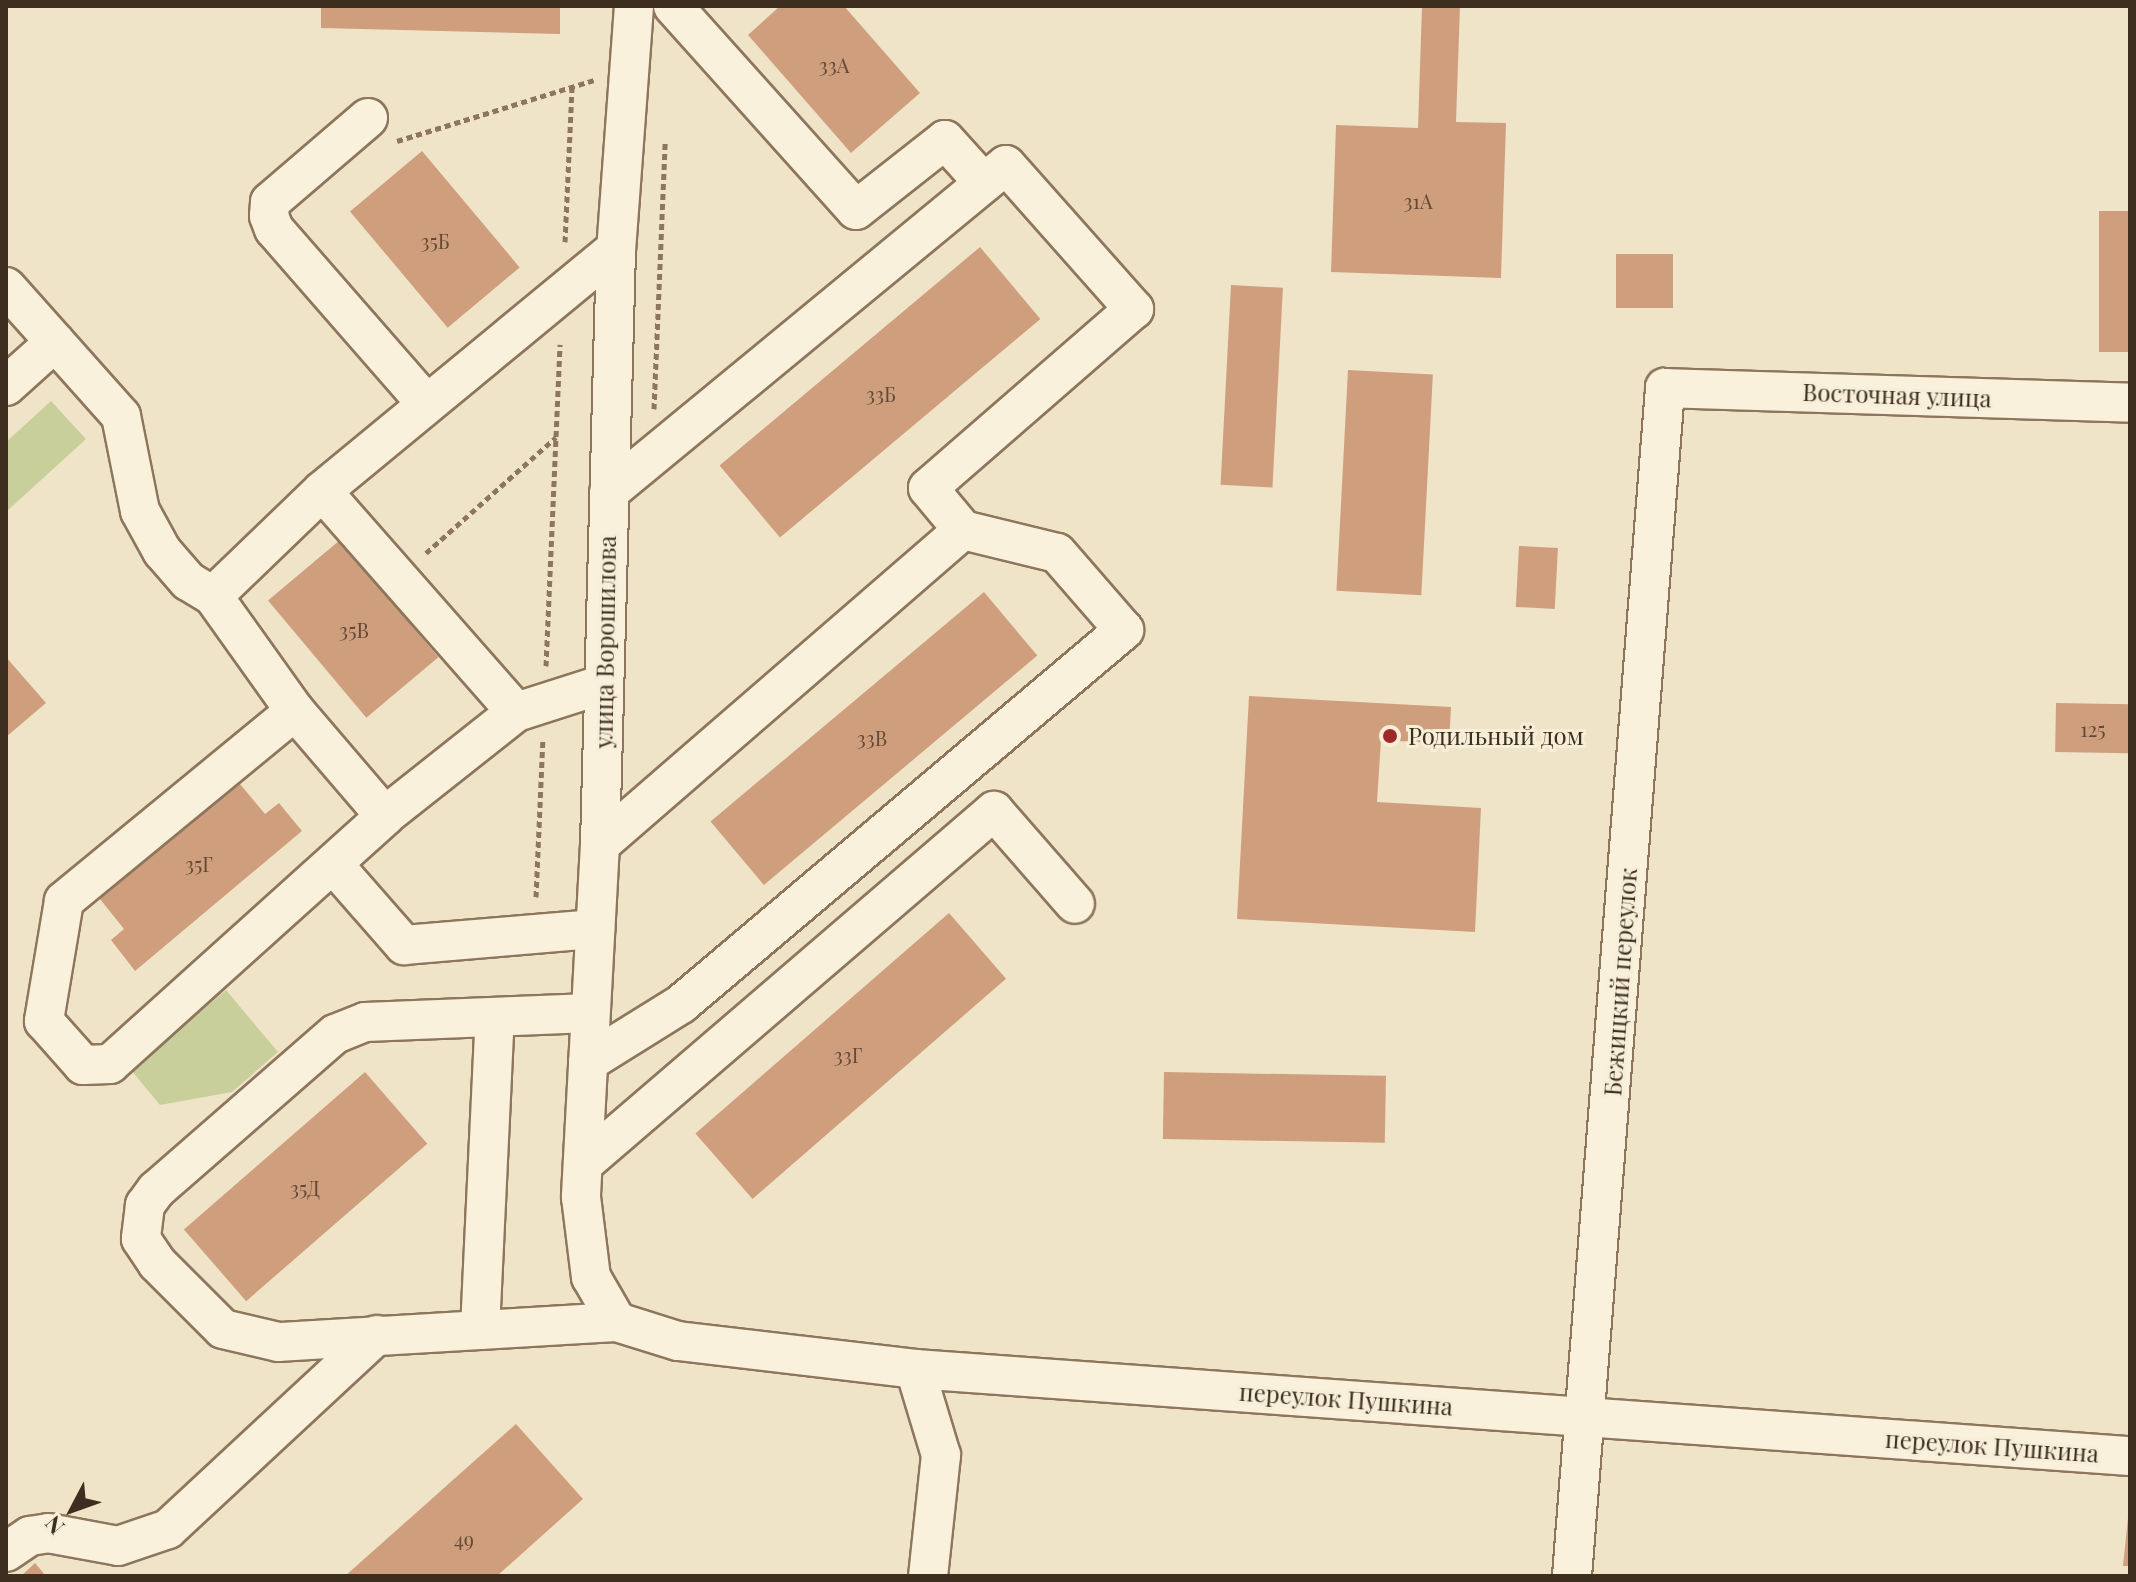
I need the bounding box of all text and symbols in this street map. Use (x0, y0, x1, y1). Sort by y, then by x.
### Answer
house number: 33А (819, 52, 849, 76)
house number: 31А (1403, 188, 1433, 212)
house number: 35Б (420, 228, 450, 252)
street label: Восточная улица (1802, 377, 1992, 413)
house number: 33Б (866, 381, 896, 405)
street label: улица Ворошилова (589, 535, 621, 749)
house number: 35В (339, 617, 369, 641)
house number: 125 (2080, 716, 2106, 740)
place label: Родильный дом (1408, 722, 1584, 750)
house number: 33В (857, 725, 887, 749)
marker: Родильный дом (1379, 725, 1401, 747)
house number: 35Г (185, 851, 213, 875)
street label: Бежицкий переулок (1598, 867, 1642, 1097)
house number: 33Г (834, 1042, 862, 1066)
house number: 35Д (290, 1175, 320, 1199)
street label: переулок Пушкина (1238, 1377, 1454, 1421)
street label: переулок Пушкина (1884, 1424, 2100, 1468)
north arrow (32, 1470, 112, 1550)
text: N (37, 1510, 70, 1542)
house number: 49 (454, 1526, 474, 1550)

